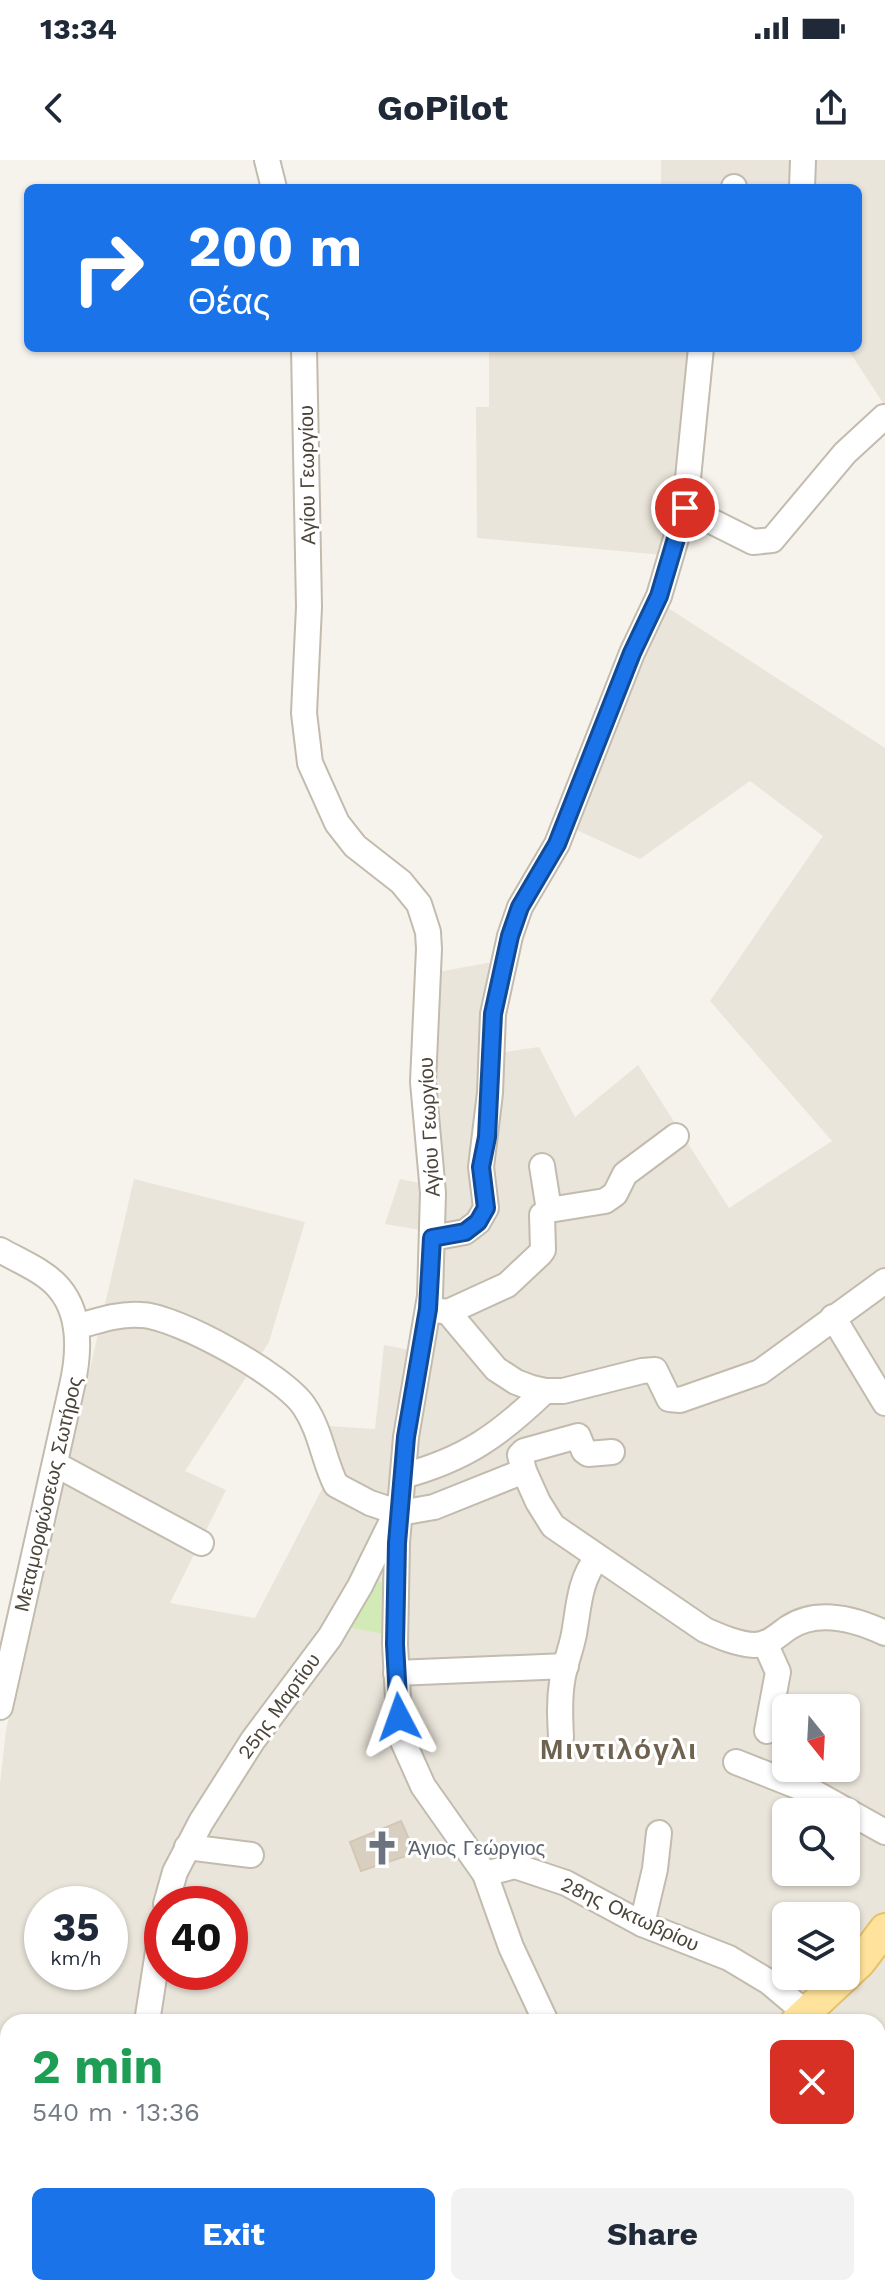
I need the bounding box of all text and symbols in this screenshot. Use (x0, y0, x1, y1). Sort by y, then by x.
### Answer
text: 13:34 (40, 11, 117, 46)
icon: back (32, 86, 76, 130)
icon: share (809, 86, 853, 130)
text: GoPilot (377, 87, 508, 129)
text: 200 m (188, 214, 362, 280)
icon: right (56, 216, 160, 320)
text: Θέας (188, 281, 270, 323)
street label: Αγίου Γεωργίου (294, 405, 320, 545)
pin (651, 474, 719, 542)
icon: arrive (663, 486, 707, 530)
street label: Αγίου Γεωργίου (413, 1057, 445, 1197)
street label: Μεταμορφώσεως Σωτήρος (9, 1374, 87, 1614)
street label: 25ης Μαρτίου (233, 1649, 325, 1763)
position arrow (357, 1675, 441, 1759)
north arrow (772, 1694, 860, 1782)
map controls (772, 1694, 860, 1990)
district label: Μιντιλόγλι (540, 1733, 698, 1766)
button: search (772, 1798, 860, 1886)
church icon: Άγιος Γεώργιος (363, 1829, 401, 1867)
place label: Άγιος Γεώργιος (408, 1836, 546, 1860)
street label: 28ης Οκτωβρίου (557, 1871, 703, 1957)
speed limit sign: 40 (144, 1886, 248, 1990)
button: layers (772, 1902, 860, 1990)
text: 35 (52, 1904, 100, 1951)
text: km/h (50, 1946, 102, 1970)
text: 2 min (32, 2038, 163, 2095)
button: close (770, 2040, 854, 2124)
text: 540 m · 13:36 (32, 2097, 200, 2127)
button: Exit (32, 2188, 435, 2280)
button: Share (451, 2188, 854, 2280)

